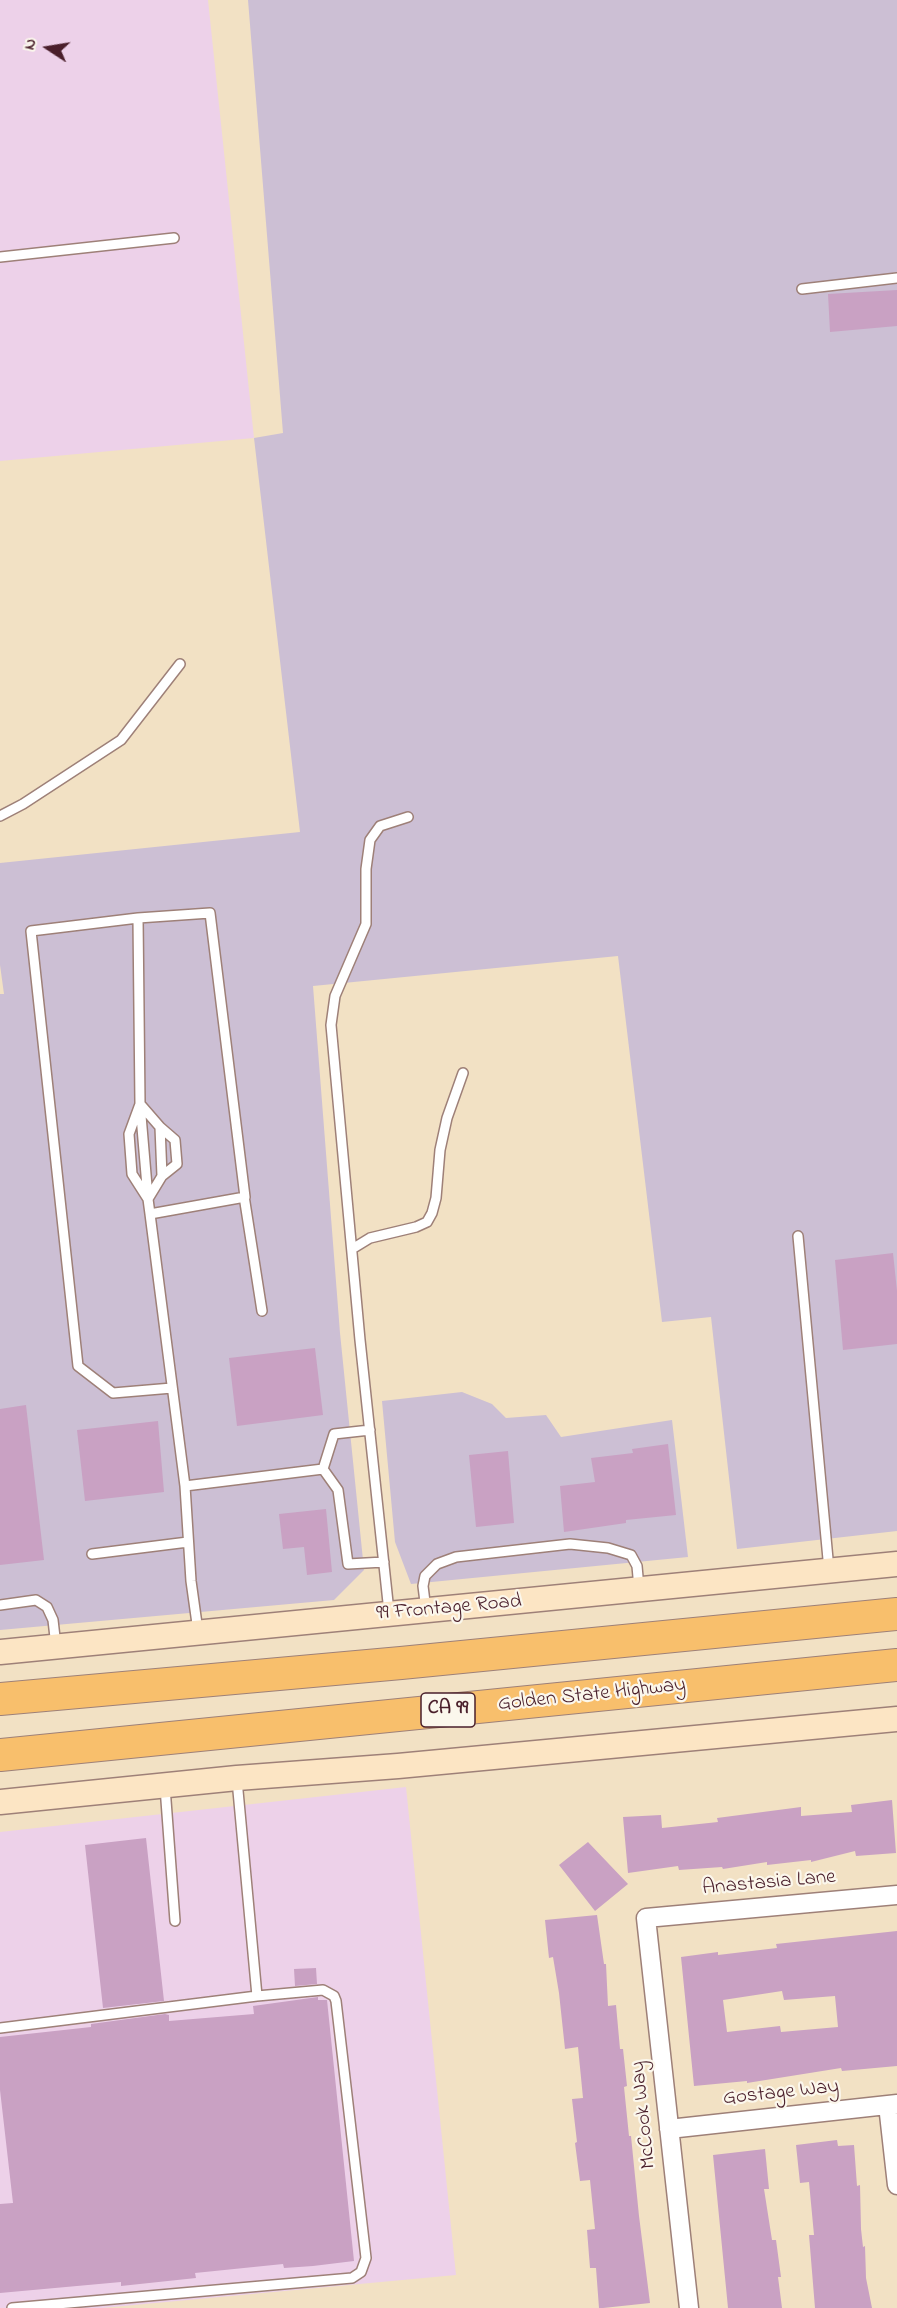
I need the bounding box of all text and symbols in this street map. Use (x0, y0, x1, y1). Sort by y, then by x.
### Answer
north arrow (18, 18, 78, 78)
text: N (18, 36, 43, 52)
street label: 99 Frontage Road (375, 1590, 523, 1628)
street label: Golden State Highway (497, 1674, 687, 1718)
road number: CA 99 (421, 1693, 475, 1727)
street label: Anastasia Lane (701, 1866, 837, 1902)
street label: McCook Way (627, 2060, 663, 2170)
street label: Gostage Way (722, 2075, 840, 2113)

